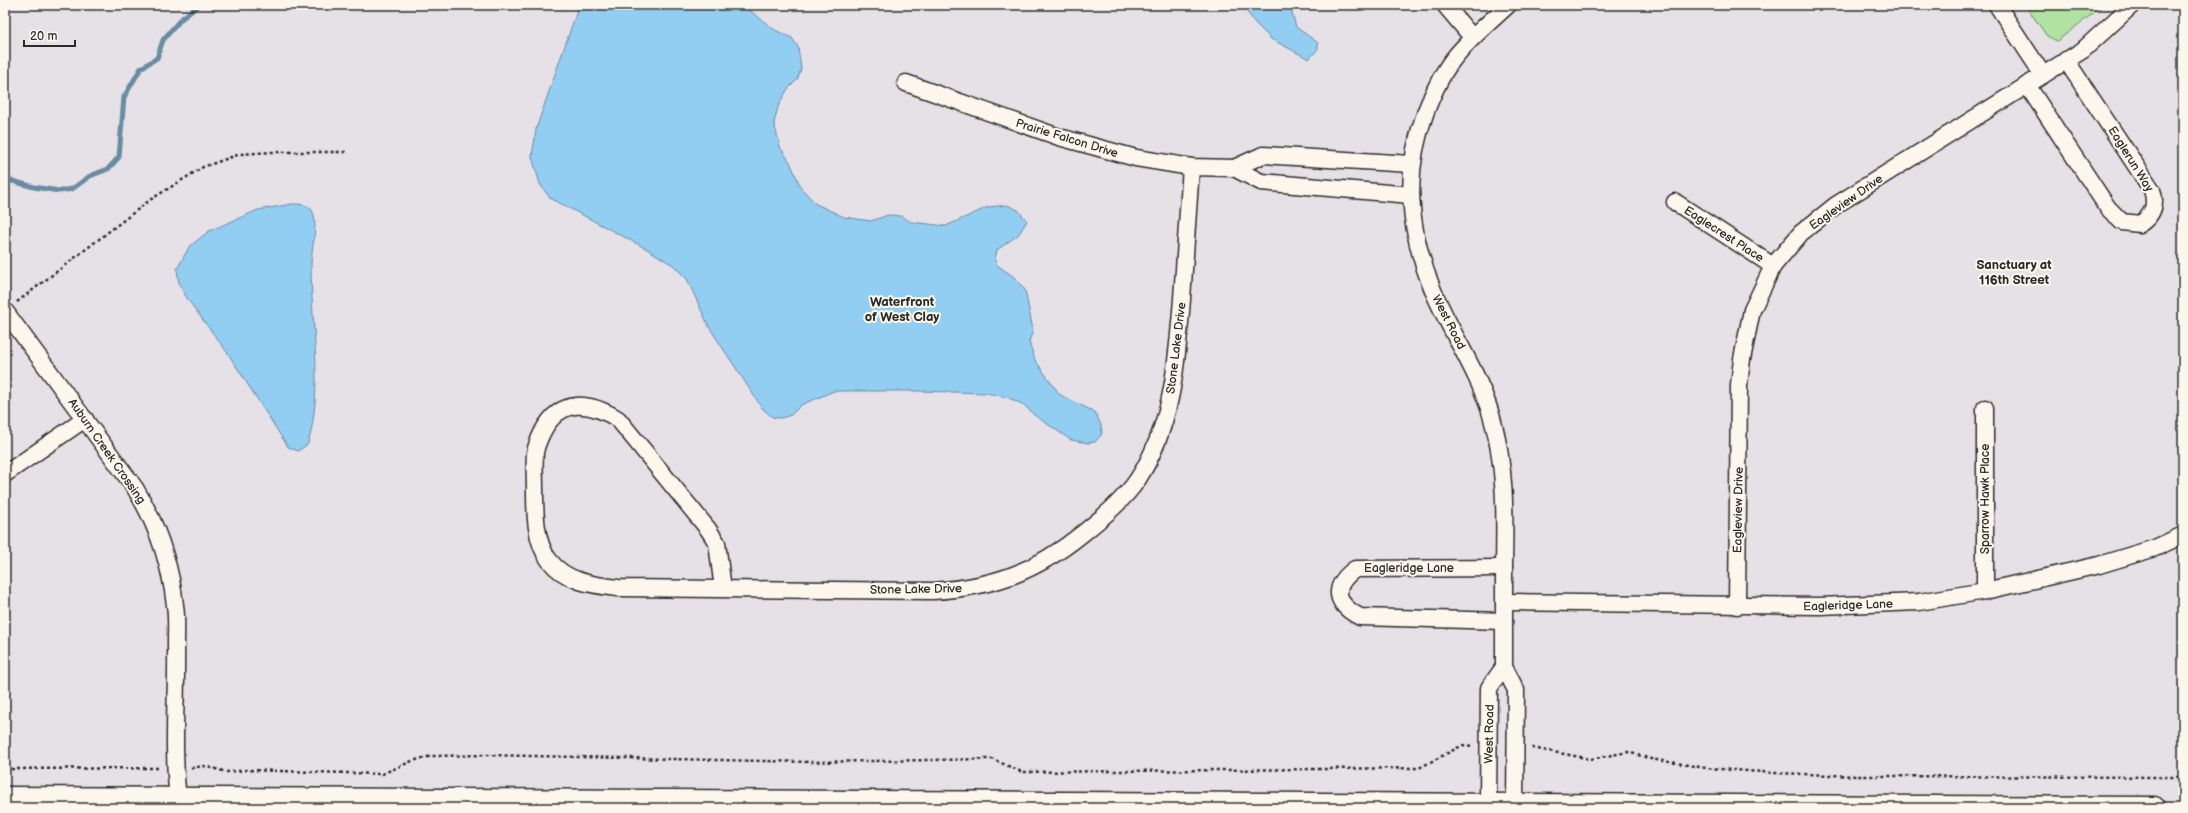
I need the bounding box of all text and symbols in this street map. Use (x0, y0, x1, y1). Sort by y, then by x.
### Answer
scale bar (24, 22, 75, 48)
text: 20 m (30, 29, 57, 44)
street label: Prairie Falcon Drive (1014, 116, 1120, 161)
street label: Eaglerun Way (2105, 124, 2157, 195)
street label: Eagleview Drive (1807, 171, 1886, 233)
street label: Eaglecrest Place (1681, 203, 1766, 266)
district label: Sanctuary at 116th Street (1976, 257, 2052, 288)
street label: West Road (1428, 292, 1469, 352)
district label: Waterfront of West Clay (865, 294, 939, 325)
street label: Stone Lake Drive (1163, 301, 1190, 395)
street label: Auburn Creek Crossing (64, 396, 149, 507)
street label: Sparrow Hawk Place (1978, 444, 1993, 554)
street label: Eagleview Drive (1730, 467, 1747, 553)
street label: Eagleridge Lane (1364, 561, 1454, 576)
street label: Stone Lake Drive (870, 581, 962, 598)
street label: Eagleridge Lane (1803, 596, 1893, 615)
street label: West Road (1481, 704, 1498, 764)

